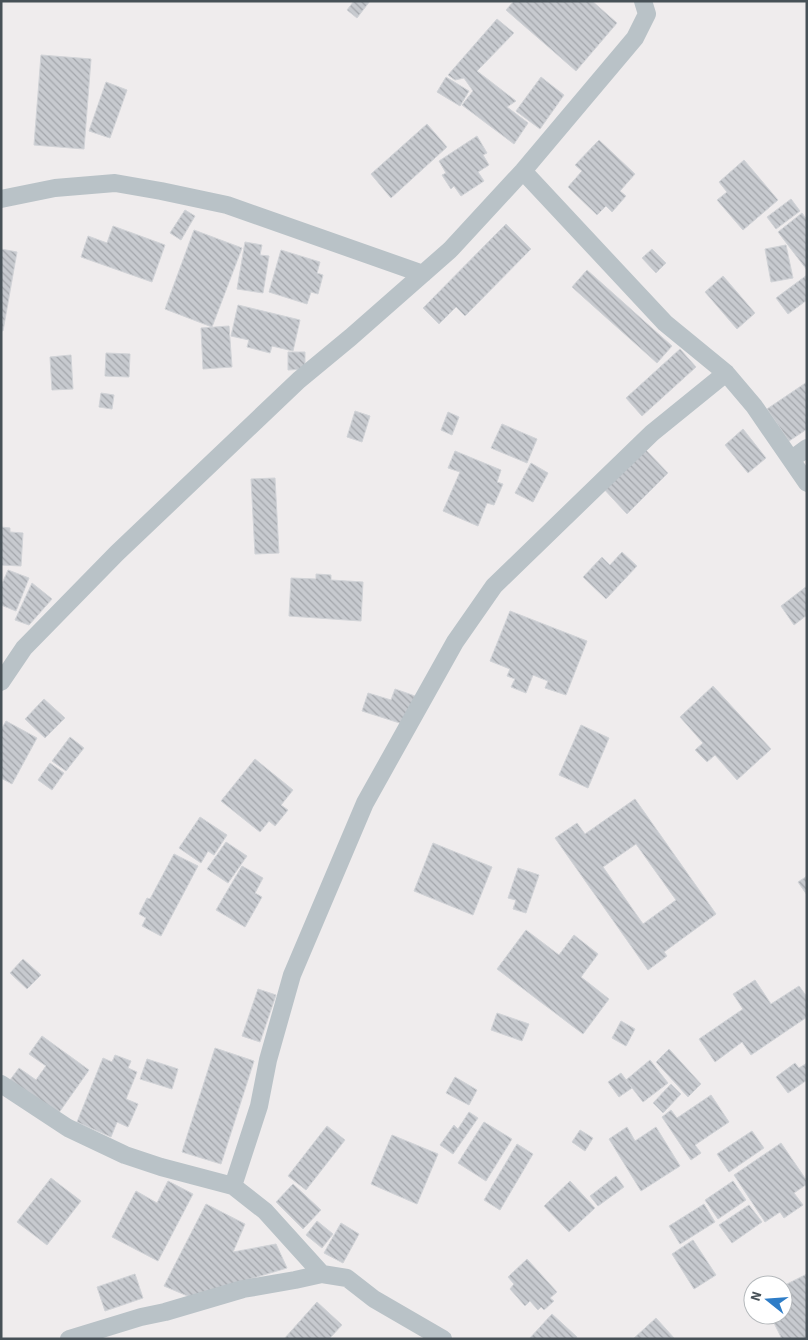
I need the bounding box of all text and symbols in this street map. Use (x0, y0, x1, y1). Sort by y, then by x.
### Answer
north arrow (743, 1275, 793, 1325)
text: N (746, 1289, 767, 1304)

